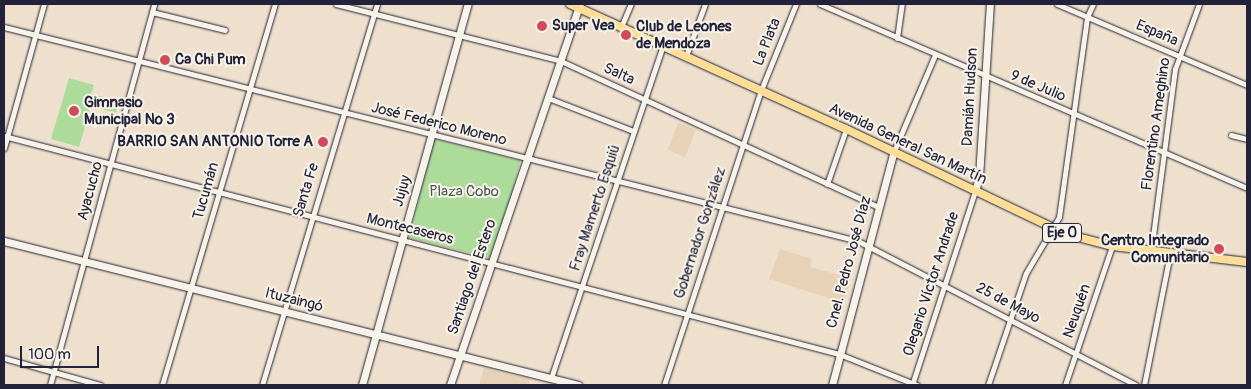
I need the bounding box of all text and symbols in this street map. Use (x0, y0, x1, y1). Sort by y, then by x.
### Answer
street label: La Plata (749, 15, 785, 69)
street label: España (1133, 16, 1181, 50)
place label: Super Vea (552, 17, 615, 35)
place label: Club de Leones de Mendoza (636, 17, 731, 52)
marker: Super Vea (536, 20, 548, 32)
marker: Club de Leones de Mendoza (620, 29, 632, 41)
street label: Damián Hudson (958, 47, 982, 147)
place label: Ca Chi Pum (175, 51, 246, 69)
marker: Ca Chi Pum (159, 54, 171, 66)
street label: Florentino Ameghino (1138, 56, 1174, 192)
street label: Salta (601, 59, 637, 89)
street label: 9 de Julio (1008, 66, 1068, 106)
place label: Gimnasio Municipal Nº 3 (84, 93, 174, 128)
street label: José Federico Moreno (369, 98, 509, 150)
street label: Avenida General San Martín (826, 99, 990, 189)
marker: Gimnasio Municipal Nº 3 (68, 105, 80, 117)
place label: BARRIO SAN ANTONIO Torre A (117, 133, 313, 151)
marker: BARRIO SAN ANTONIO Torre A (317, 136, 329, 148)
street label: Fray Mamerto Esquiú (566, 143, 624, 273)
street label: Ayacucho (73, 160, 107, 222)
street label: Tucumán (189, 160, 223, 222)
street label: Santa Fe (289, 161, 323, 219)
street label: Gobernador González (670, 165, 730, 301)
street label: Jujuy (389, 173, 415, 209)
park label: Plaza Cobo (429, 183, 499, 201)
street label: Cnel. Pedro José Díaz (823, 194, 875, 330)
street label: Montecaseros (365, 210, 455, 248)
street label: Olegario Víctor Andrade (899, 210, 963, 358)
street label: Santiago del Estero (444, 217, 500, 337)
road number: Eje 0 (1041, 222, 1083, 244)
place label: Centro Integrado Comunitario (1101, 231, 1209, 266)
marker: Centro Integrado Comunitario (1213, 243, 1225, 255)
street label: 25 de Mayo (973, 279, 1043, 327)
street label: Neuquén (1059, 282, 1095, 340)
street label: Ituzaingó (263, 284, 325, 316)
scale bar (22, 336, 101, 368)
text: 100 m (28, 345, 71, 364)

